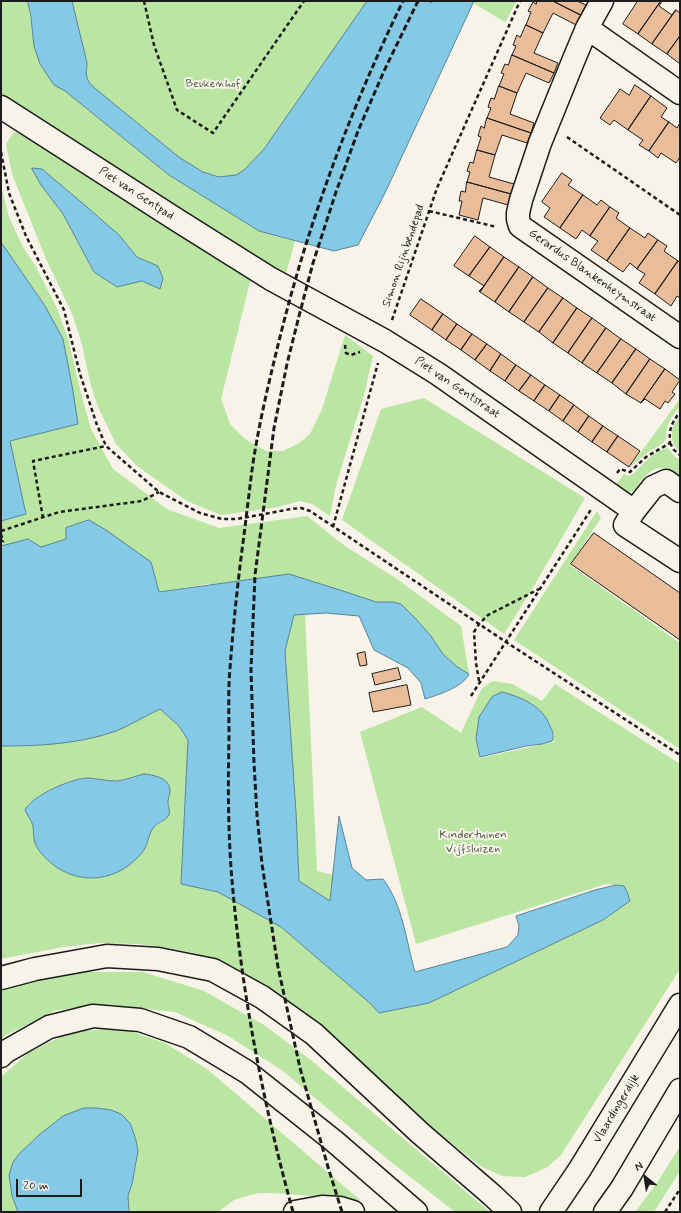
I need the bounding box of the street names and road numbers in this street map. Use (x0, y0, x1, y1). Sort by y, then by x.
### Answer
street label: Piet van Gentpad (96, 164, 176, 224)
street label: Simon Rijnbendepad (380, 203, 428, 309)
street label: Gerardus Blankenheymstraat (525, 226, 659, 326)
street label: Piet van Gentstraat (412, 354, 502, 422)
street label: Vlaardingerdijk (591, 1072, 643, 1146)

